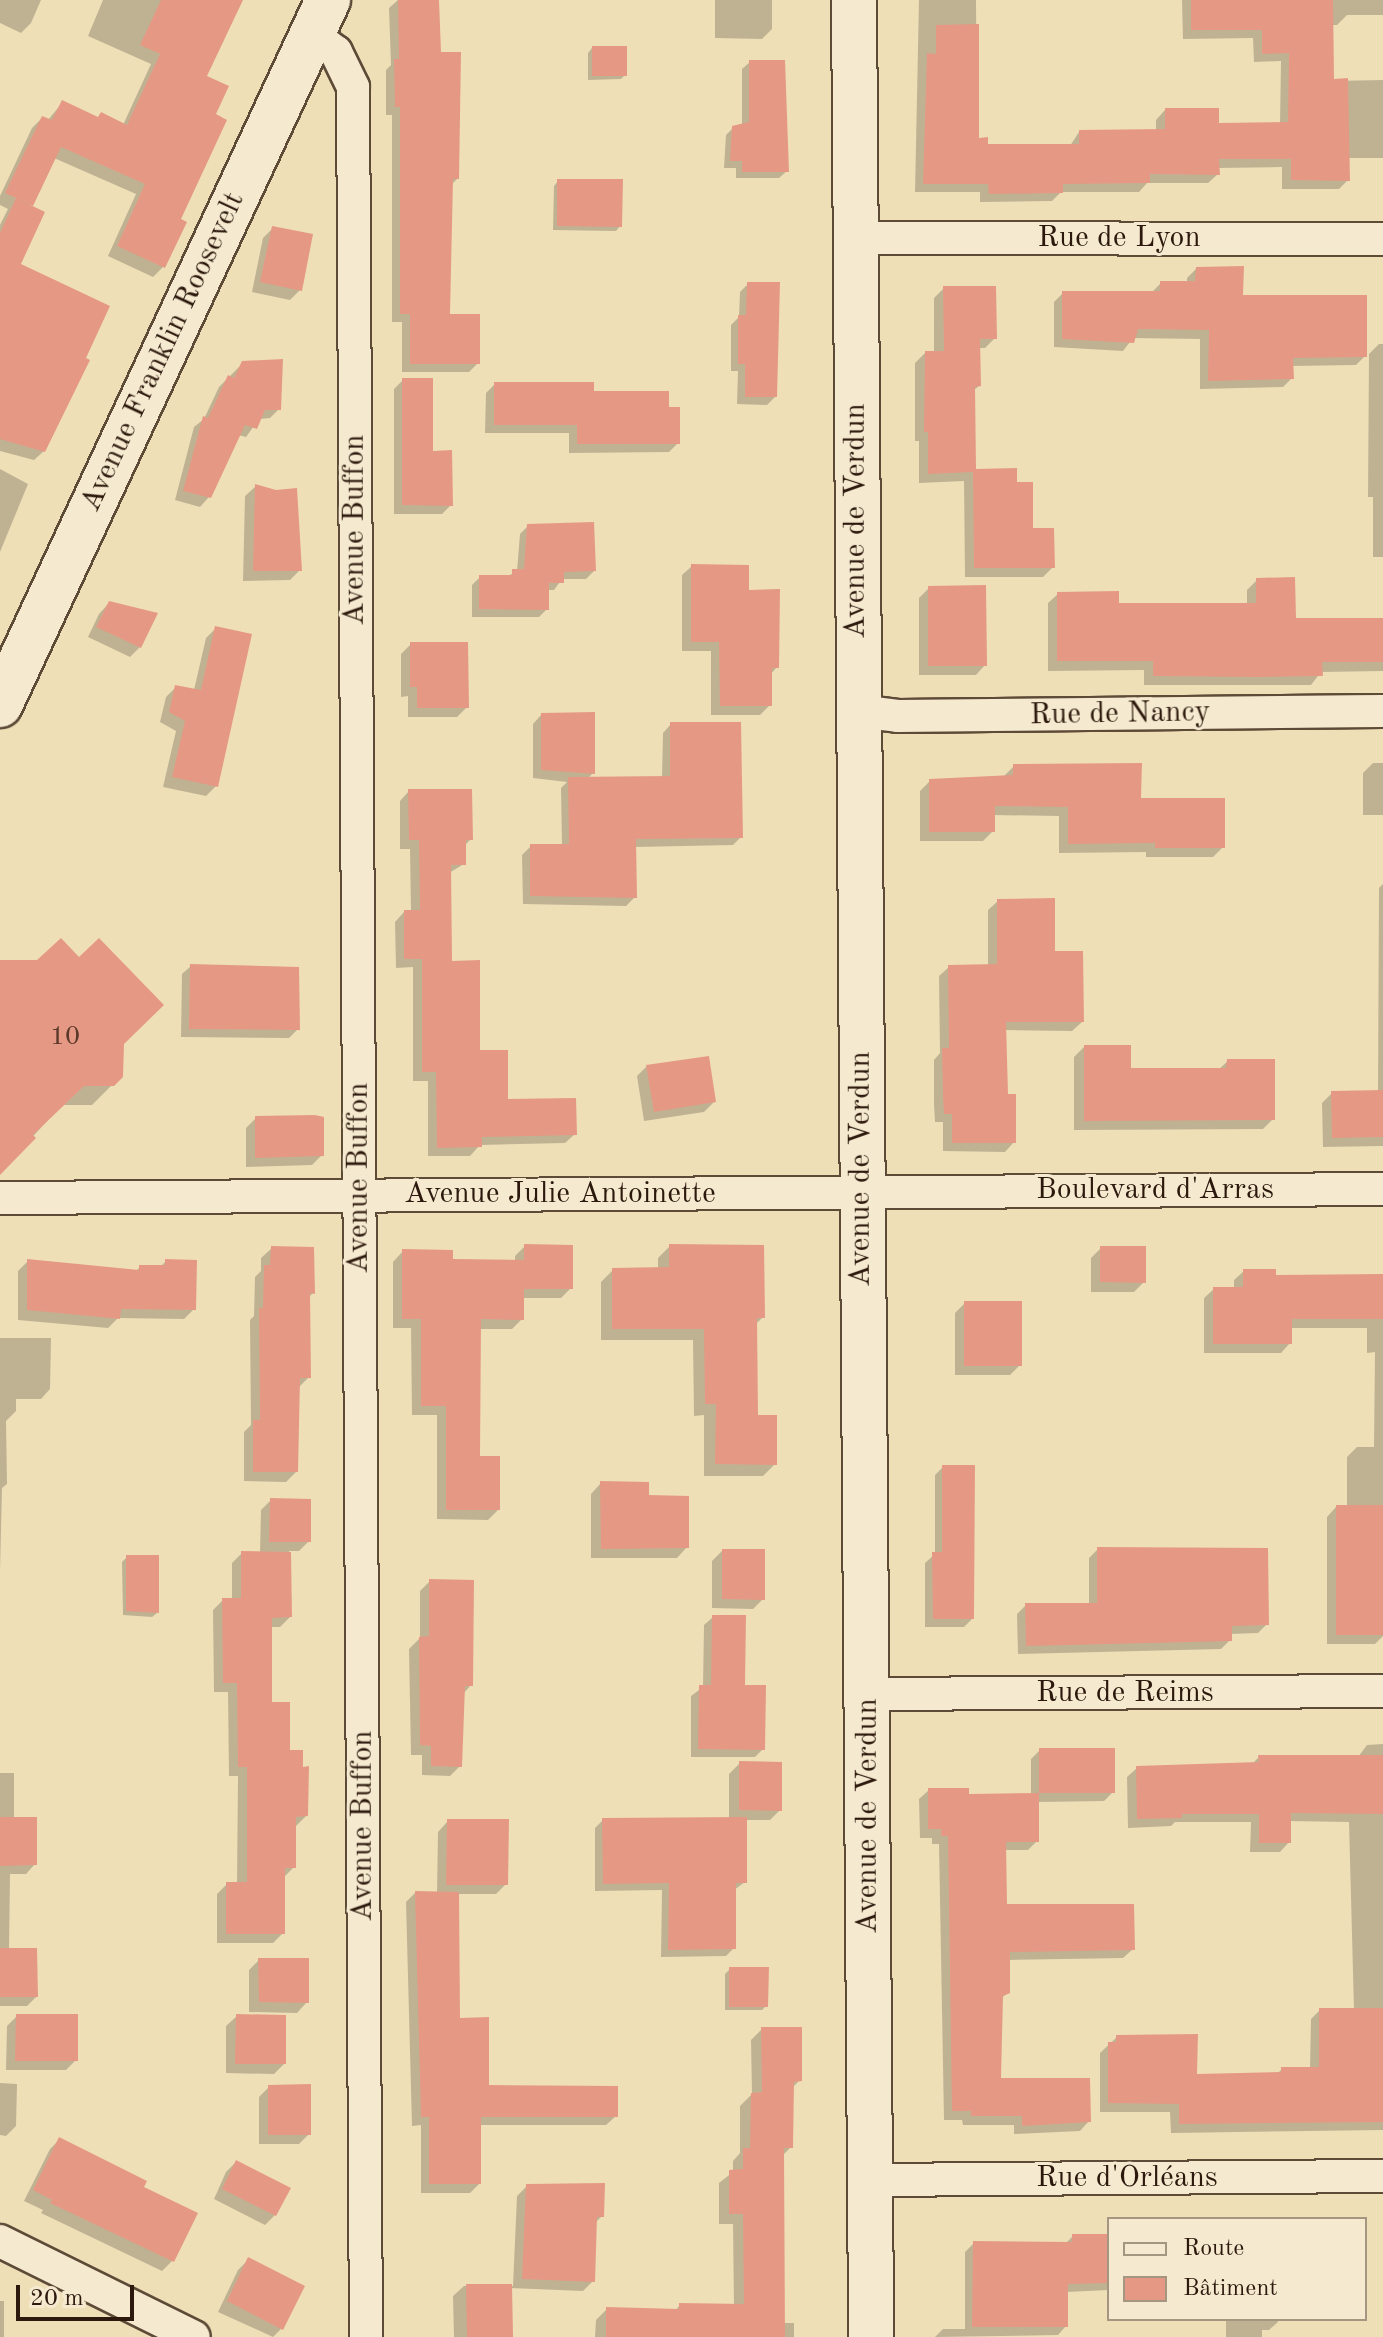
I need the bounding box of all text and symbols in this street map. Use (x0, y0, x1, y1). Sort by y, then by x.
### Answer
street label: Avenue Franklin Roosevelt (73, 186, 253, 518)
street label: Rue de Lyon (1037, 220, 1201, 256)
street label: Avenue de Verdun (838, 403, 874, 639)
street label: Avenue Buffon (337, 434, 373, 626)
street label: Rue de Nancy (1029, 694, 1211, 734)
house number: 10 (50, 1022, 80, 1054)
street label: Avenue de Verdun (843, 1051, 879, 1287)
street label: Avenue Buffon (341, 1082, 377, 1274)
street label: Boulevard d'Arras (1036, 1172, 1274, 1208)
street label: Avenue Julie Antoinette (404, 1176, 716, 1212)
street label: Rue de Reims (1036, 1675, 1214, 1711)
street label: Avenue de Verdun (850, 1698, 886, 1934)
street label: Avenue Buffon (345, 1730, 381, 1922)
street label: Rue d'Orléans (1036, 2160, 1218, 2196)
legend (1107, 2217, 1367, 2321)
text: Route (1183, 2237, 1244, 2261)
scale bar (20, 2269, 138, 2319)
text: Bâtiment (1183, 2277, 1278, 2301)
text: 20 m (30, 2287, 84, 2311)

